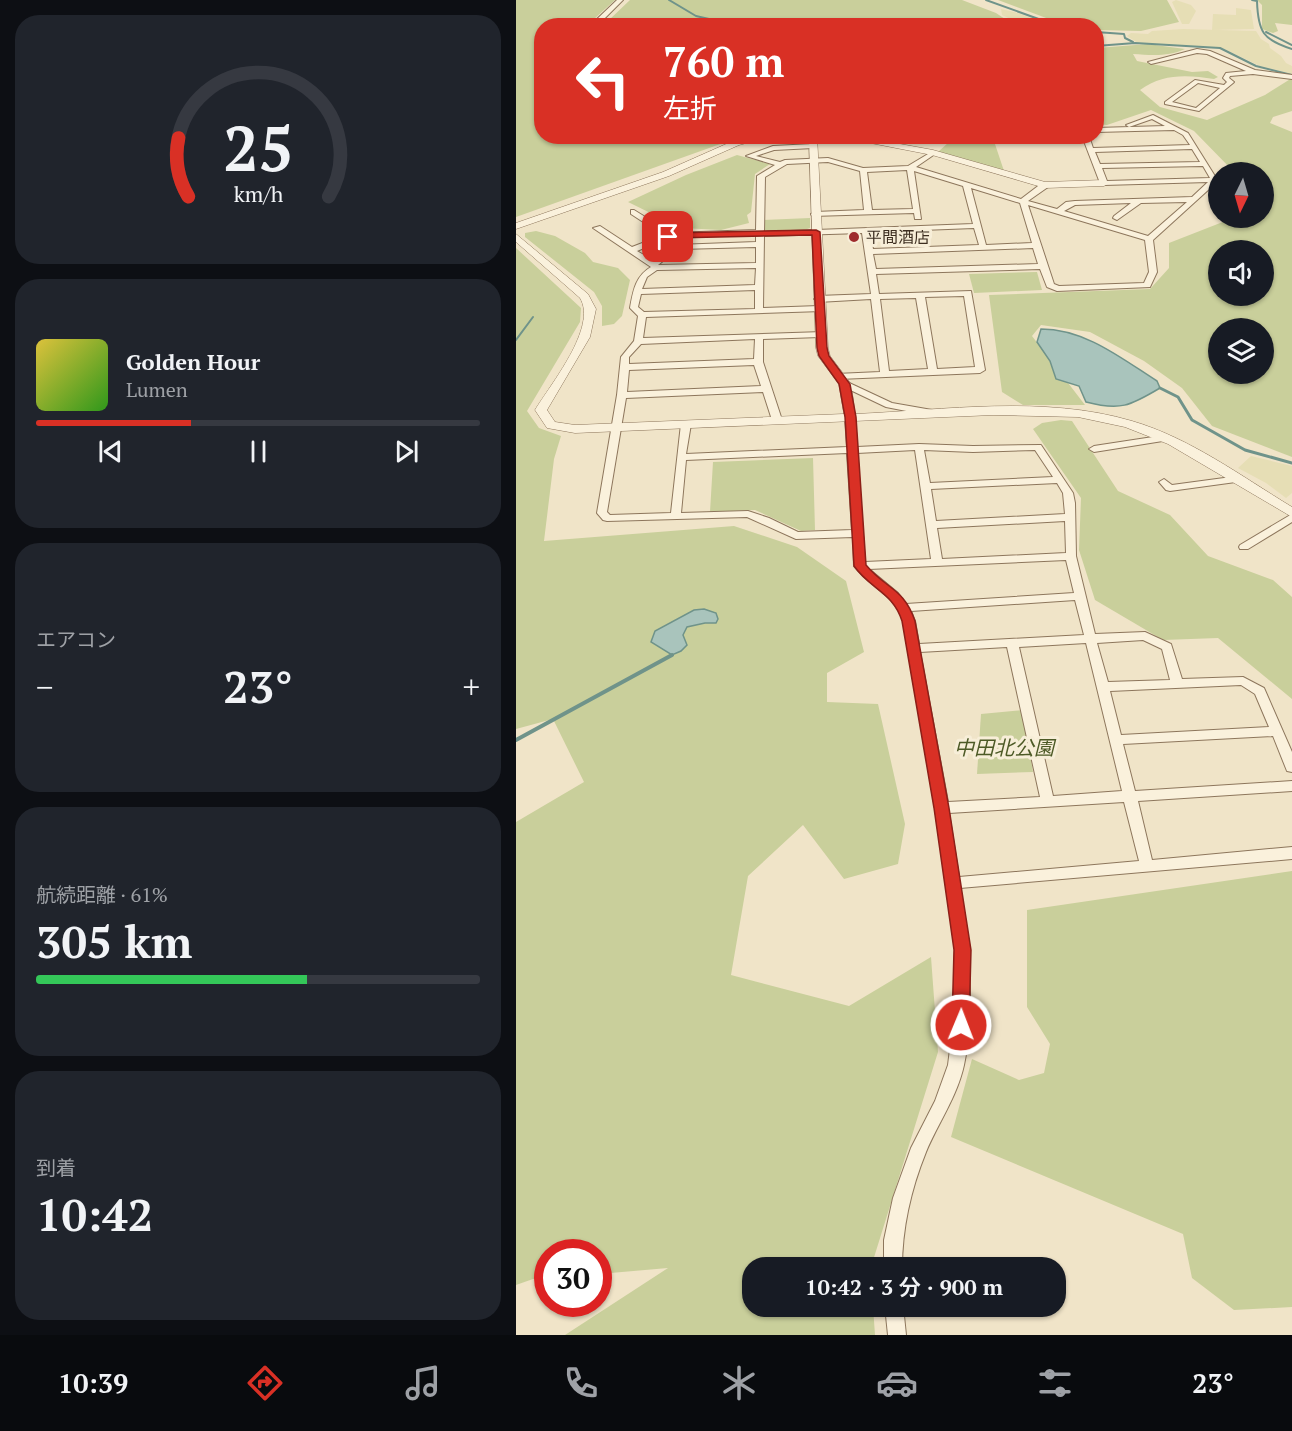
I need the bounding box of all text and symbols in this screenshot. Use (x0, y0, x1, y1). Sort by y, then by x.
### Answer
text: 760 m (663, 33, 784, 89)
icon: left (564, 42, 642, 120)
text: 左折 (663, 90, 717, 126)
text: 25 (223, 106, 293, 189)
north arrow (1208, 162, 1274, 228)
map controls (1208, 162, 1274, 384)
text: km/h (233, 180, 283, 208)
pin (642, 211, 693, 262)
icon: arrive (651, 220, 684, 253)
place label: 平間酒店 (866, 226, 930, 248)
marker: 平間酒店 (847, 230, 861, 244)
button: sound (1208, 240, 1274, 306)
button: layers (1208, 318, 1274, 384)
text: Golden Hour (126, 347, 260, 376)
text: Lumen (126, 376, 188, 403)
icon: previous (94, 435, 127, 468)
icon: pause (242, 435, 275, 468)
icon: next (390, 435, 423, 468)
text: エアコン (36, 626, 116, 653)
text: 23° (223, 656, 293, 716)
text: − (36, 665, 54, 708)
text: + (462, 665, 480, 708)
park label: 中田北公園 (954, 734, 1057, 761)
text: 航続距離 · 61% (36, 881, 168, 908)
text: 305 km (36, 911, 192, 971)
position arrow (929, 993, 993, 1057)
text: 到着 (36, 1154, 76, 1181)
text: 10:42 (36, 1184, 153, 1244)
speed limit sign: 30 (534, 1239, 612, 1317)
text: 10:42 · 3 分 · 900 m (805, 1272, 1003, 1301)
icon: directions (244, 1362, 286, 1404)
icon: music (402, 1362, 444, 1404)
icon: phone (560, 1362, 602, 1404)
icon: climate (718, 1362, 760, 1404)
icon: car (876, 1362, 918, 1404)
icon: filters (1034, 1362, 1076, 1404)
text: 10:39 (58, 1365, 128, 1401)
text: 23° (1192, 1365, 1234, 1401)

